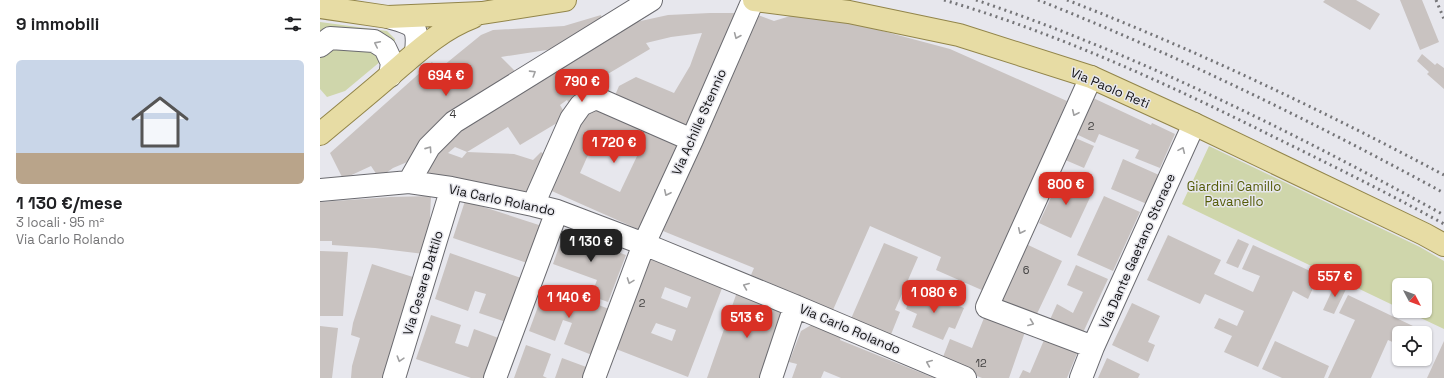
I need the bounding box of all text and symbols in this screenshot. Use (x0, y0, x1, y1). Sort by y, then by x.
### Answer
text: 9 immobili (16, 13, 99, 35)
icon: filters (282, 13, 304, 35)
one-way arrow (733, 32, 741, 39)
one-way arrow (373, 41, 381, 49)
pin: 694 € (418, 63, 474, 97)
street label: Via Paolo Reti (1068, 64, 1152, 112)
street label: Via Achille Stennio (668, 66, 730, 178)
text: 694 € (428, 67, 464, 84)
pin: 790 € (554, 69, 610, 103)
one-way arrow (529, 70, 536, 78)
text: 790 € (564, 73, 600, 90)
icon: home (124, 86, 196, 158)
house number: 4 (450, 107, 457, 121)
one-way arrow (1072, 108, 1080, 116)
house number: 2 (1088, 119, 1095, 133)
pin: 1 720 € (577, 130, 651, 164)
text: 1 720 € (592, 134, 636, 151)
one-way arrow (424, 146, 432, 153)
one-way arrow (1177, 147, 1185, 155)
street label: Via Dante Gaetano Storace (1095, 171, 1179, 331)
pin: 800 € (1038, 172, 1094, 206)
text: 800 € (1048, 176, 1084, 193)
park label: Giardini Camillo Pavanello (1187, 178, 1281, 210)
street label: Via Carlo Rolando (447, 180, 557, 220)
one-way arrow (664, 189, 672, 196)
text: 1 130 €/mese (16, 192, 123, 214)
text: 3 locali · 95 m² (16, 214, 104, 231)
one-way arrow (1018, 227, 1026, 234)
street label: Via Cesare Dattilo (399, 229, 447, 337)
pin: 1 130 € (554, 229, 628, 263)
text: Via Carlo Rolando (16, 231, 125, 248)
text: 1 130 € (569, 233, 613, 250)
house number: 6 (1023, 263, 1030, 277)
pin: 557 € (1307, 264, 1363, 298)
text: 557 € (1318, 268, 1352, 285)
one-way arrow (627, 277, 635, 284)
north arrow (1392, 278, 1432, 318)
map controls (1392, 278, 1432, 366)
pin: 1 080 € (897, 280, 971, 314)
one-way arrow (743, 283, 751, 291)
text: 1 080 € (911, 284, 957, 301)
pin: 1 140 € (532, 285, 606, 319)
text: 1 140 € (547, 289, 591, 306)
house number: 2 (639, 296, 646, 310)
street label: Via Carlo Rolando (797, 300, 903, 358)
pin: 513 € (719, 305, 775, 339)
text: 513 € (730, 309, 764, 326)
one-way arrow (1027, 319, 1034, 327)
button: locate (1392, 326, 1432, 366)
one-way arrow (396, 356, 405, 363)
house number: 12 (975, 356, 987, 370)
one-way arrow (925, 360, 933, 368)

